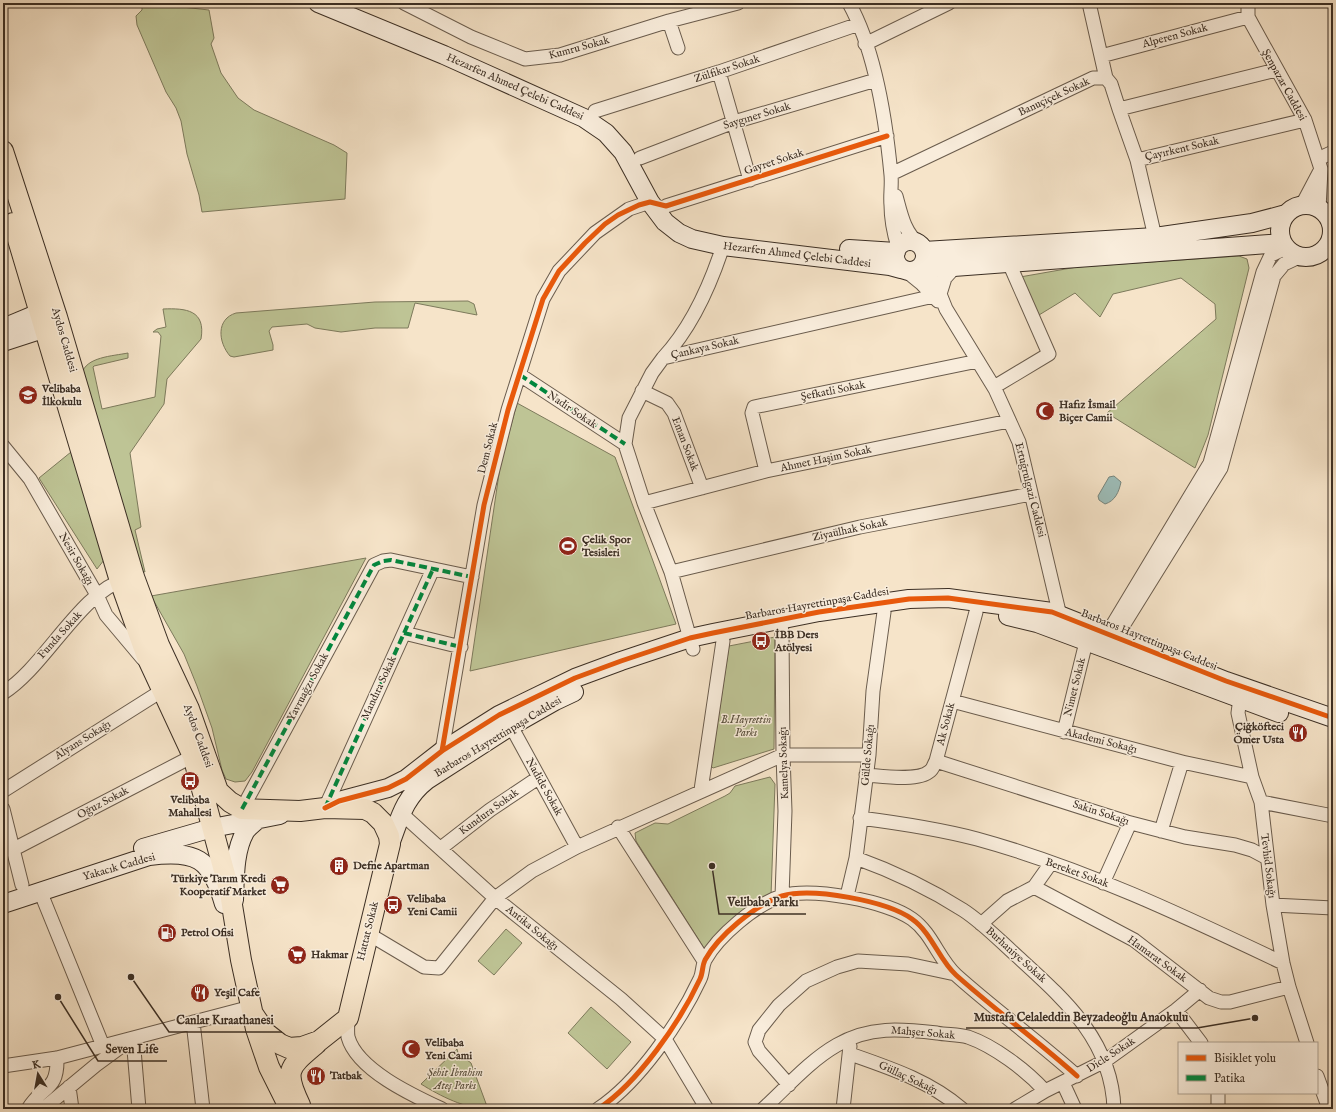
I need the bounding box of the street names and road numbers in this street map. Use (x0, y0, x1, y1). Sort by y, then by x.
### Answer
street label: Alperen Sokak (1140, 21, 1209, 52)
street label: Kumru Sokak (547, 33, 611, 63)
street label: Şenpazar Caddesi (1259, 47, 1309, 123)
street label: Hezarfen Ahmed Çelebi Caddesi (444, 50, 586, 124)
street label: Zülfikar Sokak (693, 52, 762, 86)
street label: Banuçiçek Sokak (1016, 74, 1092, 120)
street label: Saygıner Sokak (722, 99, 793, 133)
street label: Çayırkent Sokak (1144, 134, 1221, 164)
street label: Gayret Sokak (742, 146, 806, 178)
street label: Hezarfen Ahmed Çelebi Caddesi (722, 239, 872, 271)
street label: Aydos Caddesi (48, 305, 80, 374)
street label: Çankaya Sokak (670, 333, 741, 363)
street label: Şefkatli Sokak (800, 378, 867, 404)
street label: Nadir Sokak (544, 388, 600, 432)
street label: Eman Sokak (668, 415, 702, 473)
street label: Dem Sokak (475, 421, 501, 475)
street label: Ertuğrulgazi Caddesi (1011, 441, 1049, 539)
street label: Ahmet Haşim Sokak (778, 442, 873, 476)
street label: Ziyaülhak Sokak (811, 515, 889, 545)
street label: Nesir Sokağı (55, 530, 97, 588)
street label: Barbaros Hayrettinpaşa Caddesi (744, 584, 890, 624)
street label: Barbaros Hayrettinpaşa Caddesi (1079, 606, 1219, 674)
street label: Funda Sokak (35, 608, 85, 662)
street label: Yavruağzı Sokak (284, 650, 332, 724)
street label: Mandıra Sokak (358, 654, 400, 722)
street label: Nimet Sokak (1061, 656, 1089, 718)
street label: Barbaros Hayrettinpaşa Caddesi (432, 693, 564, 781)
street label: Aydos Caddesi (180, 701, 216, 770)
street label: Ak Sokak (933, 701, 958, 748)
street label: Alyans Sokağı (51, 717, 114, 763)
street label: Gülde Sokağı (858, 724, 878, 786)
street label: Akademi Sokağı (1062, 725, 1139, 757)
street label: Kamelya Sokağı (776, 726, 792, 800)
street label: Nadide Sokak (522, 756, 566, 819)
street label: Oğuz Sokak (75, 784, 131, 822)
street label: Kundura Sokak (456, 786, 522, 838)
street label: Sakin Sokağı (1071, 797, 1131, 829)
street label: Tevhid Sokağı (1257, 833, 1279, 899)
street label: Yakacık Caddesi (81, 850, 157, 884)
street label: Bereket Sokak (1043, 855, 1111, 891)
street label: Hattat Sokak (354, 900, 382, 962)
street label: Antika Sokağı (502, 902, 561, 954)
street label: Burhaniye Sokak (983, 924, 1049, 986)
street label: Hamarat Sokak (1124, 933, 1190, 985)
street label: Mahşer Sokak (890, 1023, 956, 1043)
street label: Dicle Sokak (1084, 1034, 1138, 1076)
street label: Güllaç Sokağı (876, 1058, 940, 1098)

